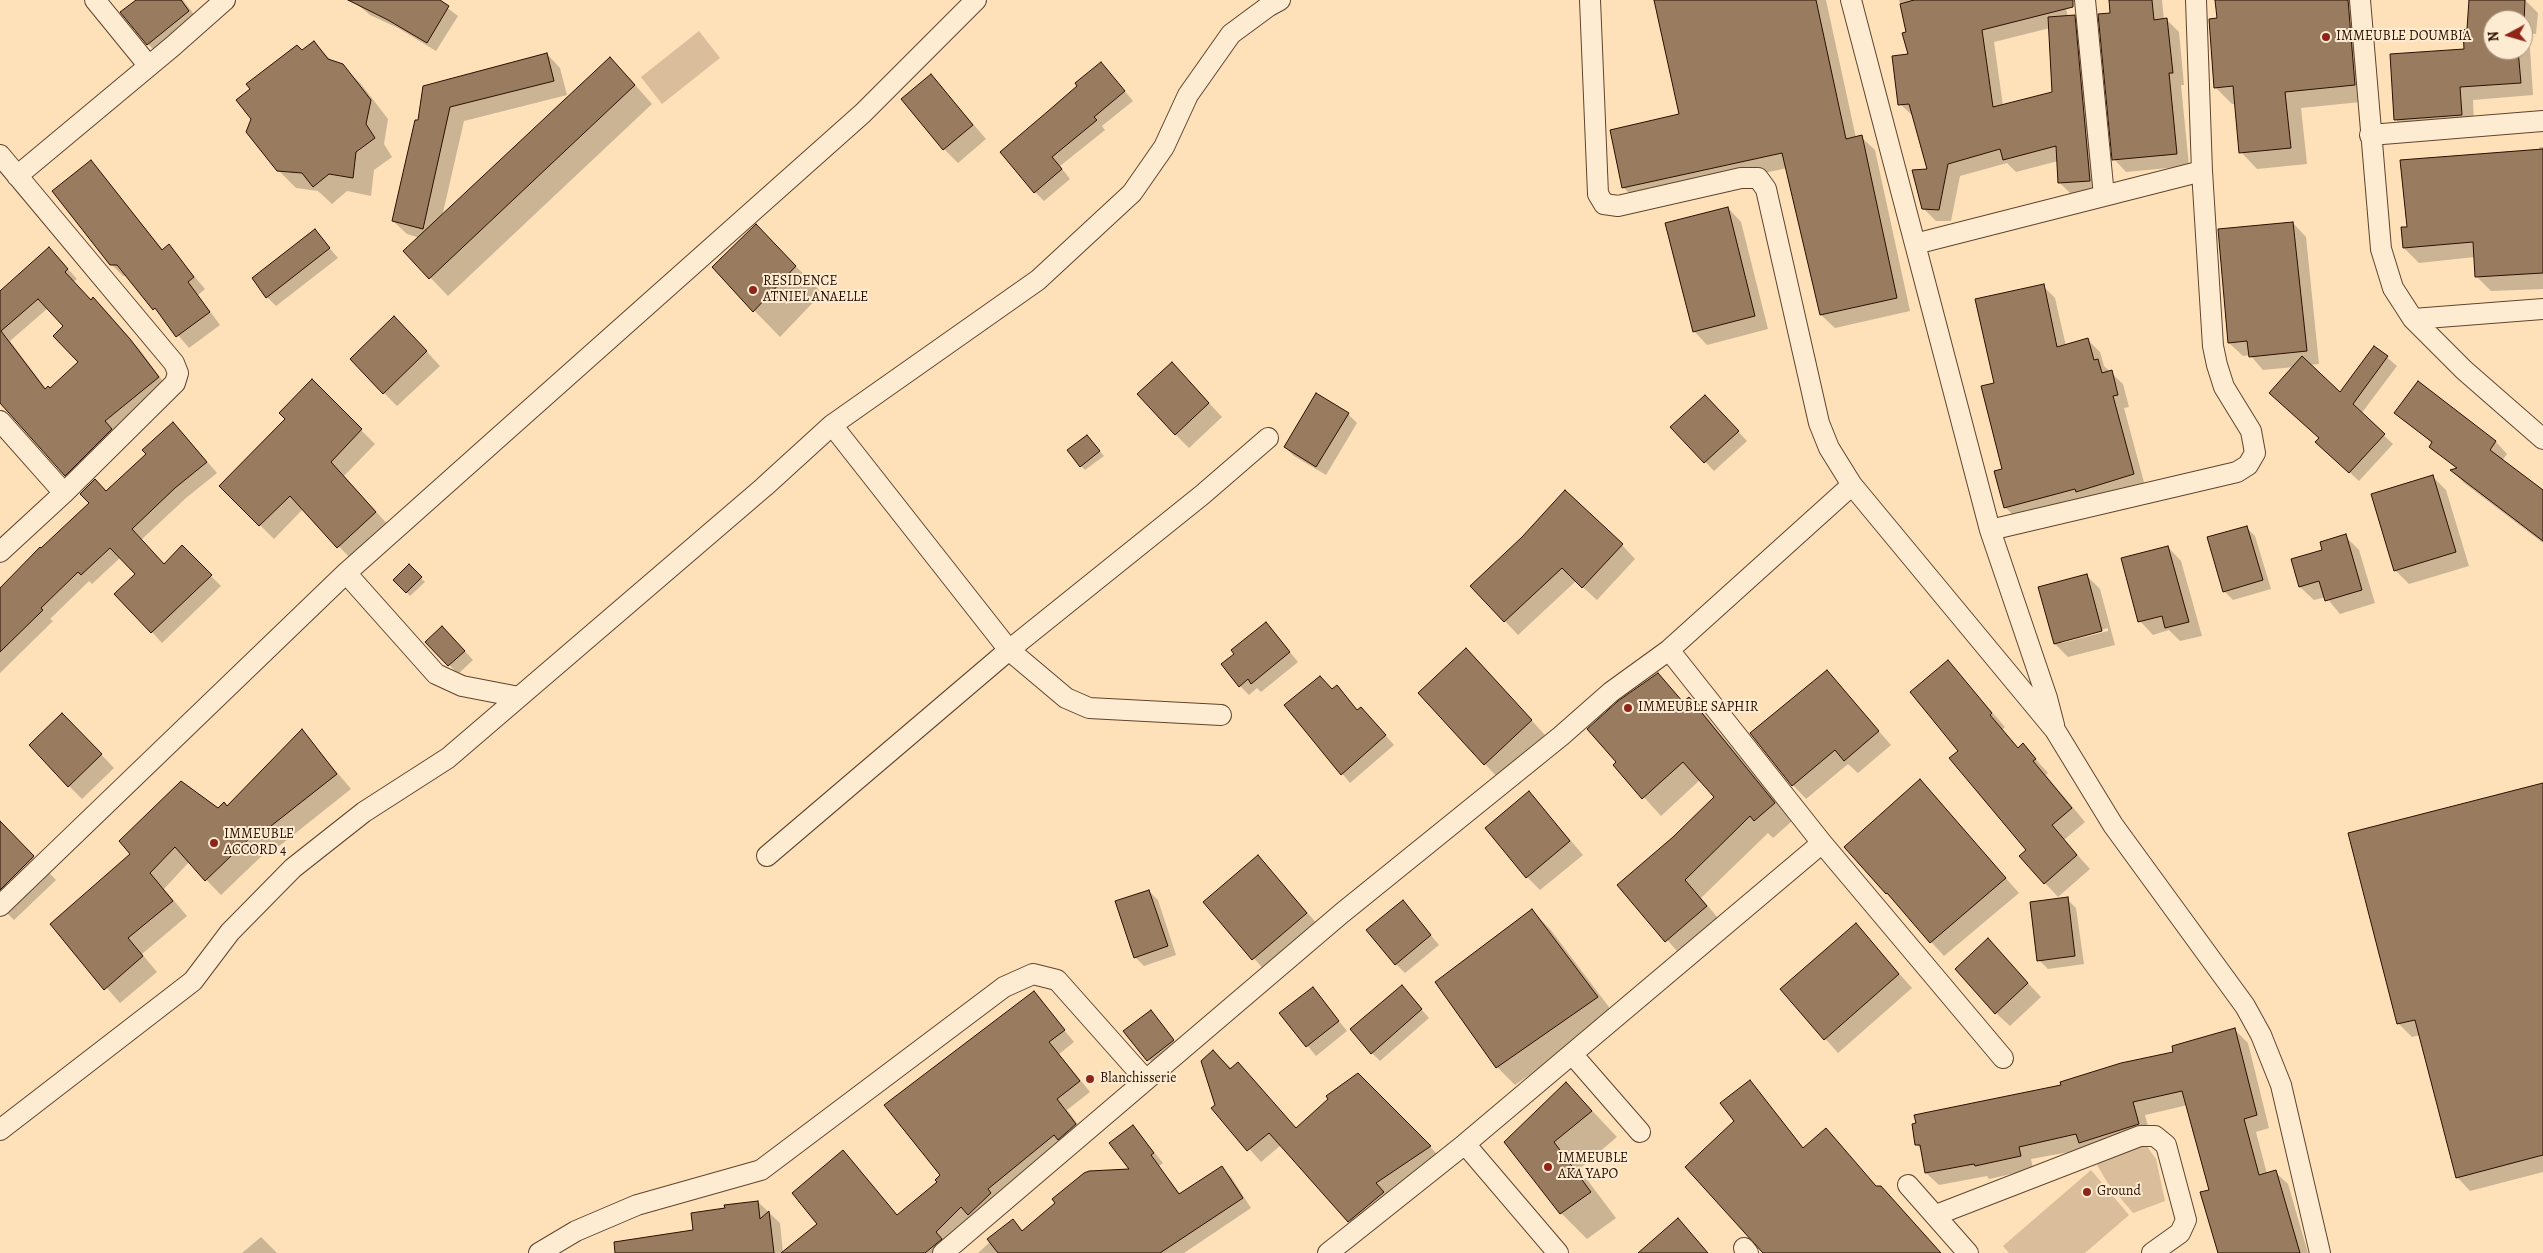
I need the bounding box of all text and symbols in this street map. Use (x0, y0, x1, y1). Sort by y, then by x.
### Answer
north arrow (2483, 10, 2533, 60)
place label: IMMEUBLE DOUMBIA (2336, 29, 2471, 45)
text: N (2484, 30, 2504, 43)
marker: IMMEUBLE DOUMBIA (2320, 31, 2332, 43)
place label: RESIDENCE ATNIEL ANAELLE (763, 274, 868, 306)
marker: RESIDENCE ATNIEL ANAELLE (747, 284, 759, 296)
place label: IMMEUBLE SAPHIR (1638, 700, 1758, 716)
marker: IMMEUBLE SAPHIR (1622, 702, 1634, 714)
place label: IMMEUBLE ACCORD 4 (224, 827, 294, 860)
marker: IMMEUBLE ACCORD 4 (208, 837, 220, 849)
place label: Blanchisserie (1100, 1071, 1176, 1087)
marker: Blanchisserie (1084, 1073, 1096, 1085)
place label: IMMEUBLE AKA YAPO (1558, 1151, 1628, 1184)
marker: IMMEUBLE AKA YAPO (1542, 1161, 1554, 1173)
place label: Ground (2097, 1184, 2141, 1200)
marker: Ground (2081, 1186, 2093, 1198)

